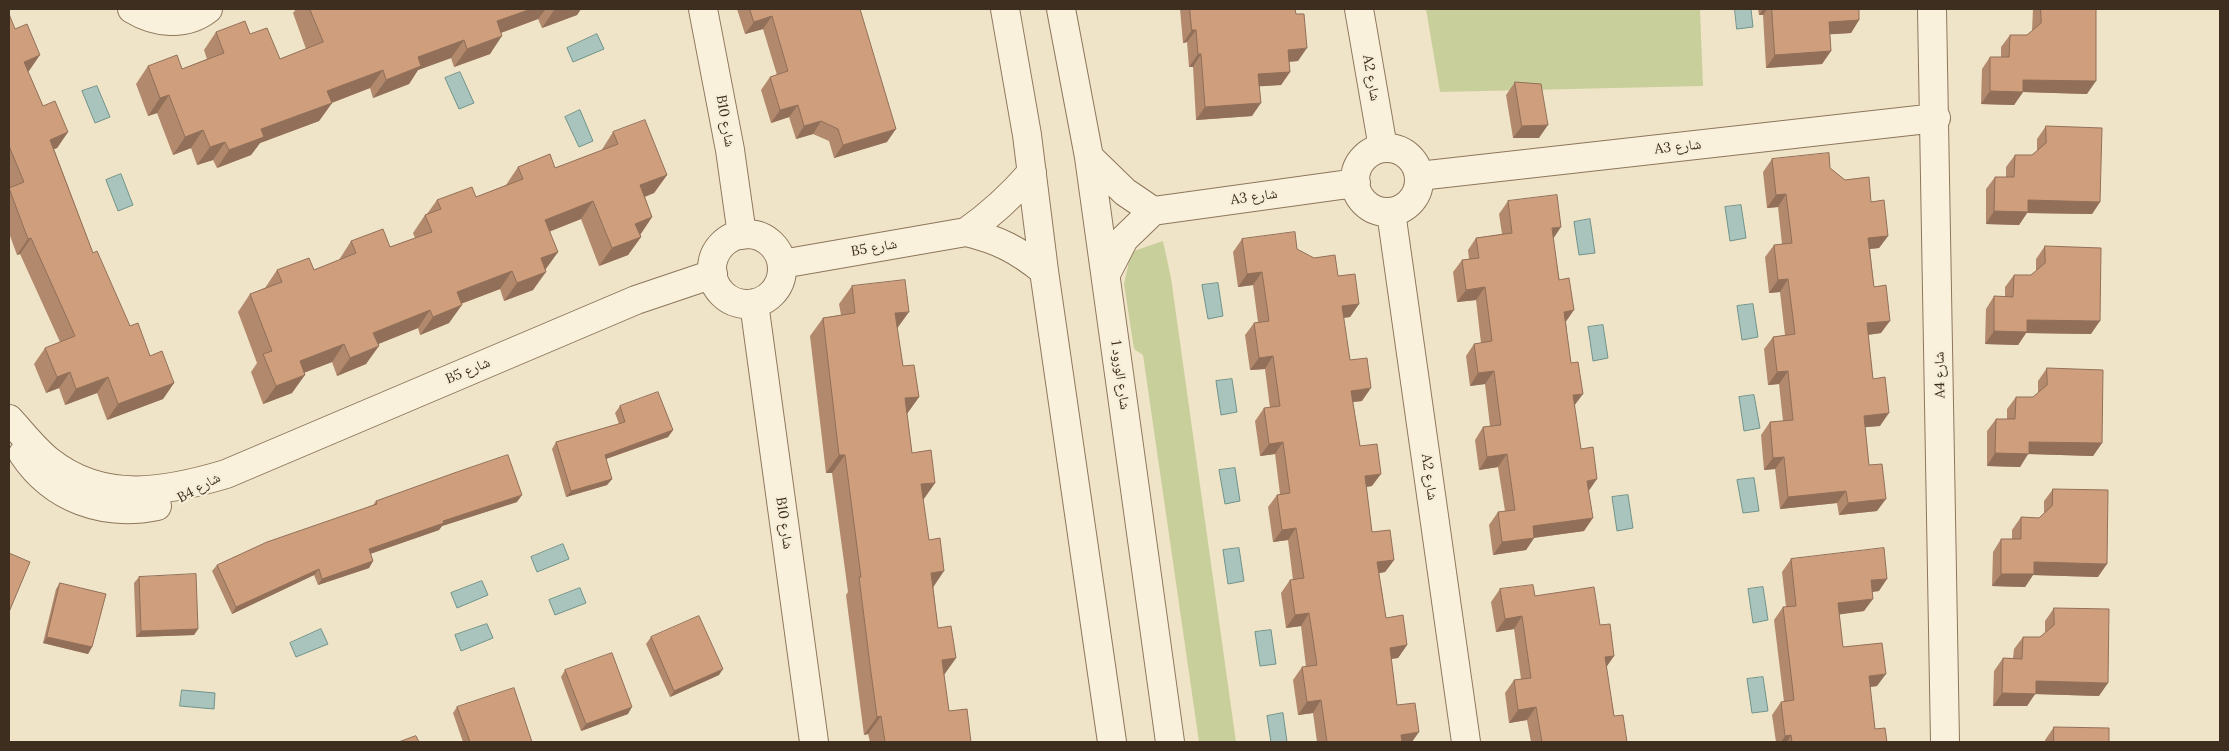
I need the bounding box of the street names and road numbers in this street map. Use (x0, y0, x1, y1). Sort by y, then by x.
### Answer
street label: A2 شارع (1359, 54, 1383, 102)
street label: B10 شارع (712, 94, 738, 148)
street label: A3 شارع (1654, 136, 1702, 158)
street label: A3 شارع (1230, 185, 1278, 209)
street label: B5 شارع (850, 236, 898, 260)
street label: شارع الورود 1 (1107, 339, 1133, 411)
street label: A4 شارع (1931, 352, 1949, 398)
street label: B5 شارع (443, 354, 493, 388)
street label: A2 شارع (1417, 453, 1441, 501)
street label: B4 شارع (175, 469, 223, 507)
street label: B10 شارع (772, 496, 796, 550)

